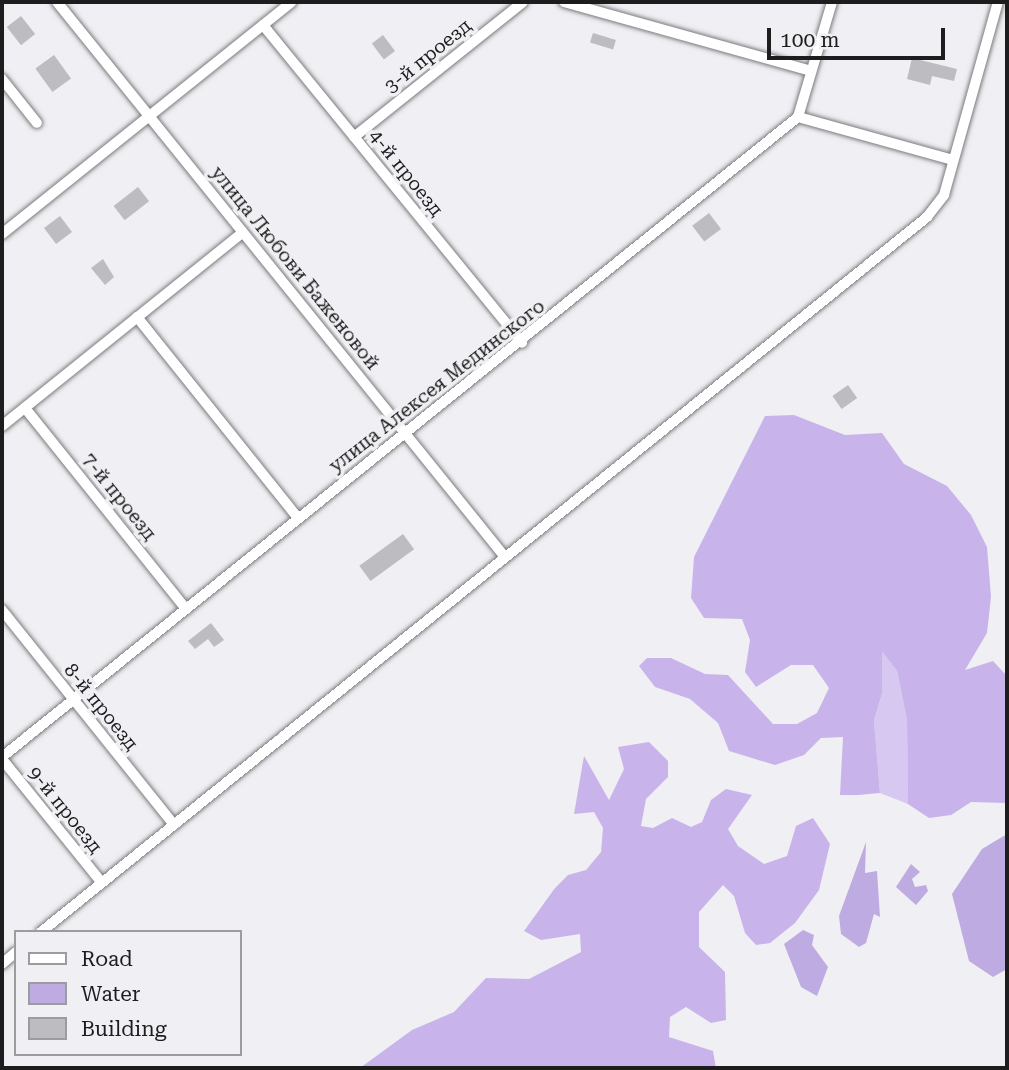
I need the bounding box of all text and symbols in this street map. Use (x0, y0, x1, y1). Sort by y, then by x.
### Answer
street label: 3-й проезд (380, 14, 476, 98)
scale bar (771, 14, 950, 58)
text: 100 m (780, 28, 840, 52)
street label: 4-й проезд (364, 125, 448, 221)
street label: улица Любови Баженовой (206, 162, 384, 374)
street label: улица Алексея Мединского (325, 295, 549, 477)
street label: 7-й проезд (77, 449, 161, 545)
street label: 8-й проезд (59, 659, 143, 755)
street label: 9-й проезд (23, 762, 107, 858)
legend (14, 930, 242, 1056)
text: Road (81, 947, 133, 971)
text: Water (81, 982, 140, 1006)
text: Building (81, 1017, 167, 1041)

